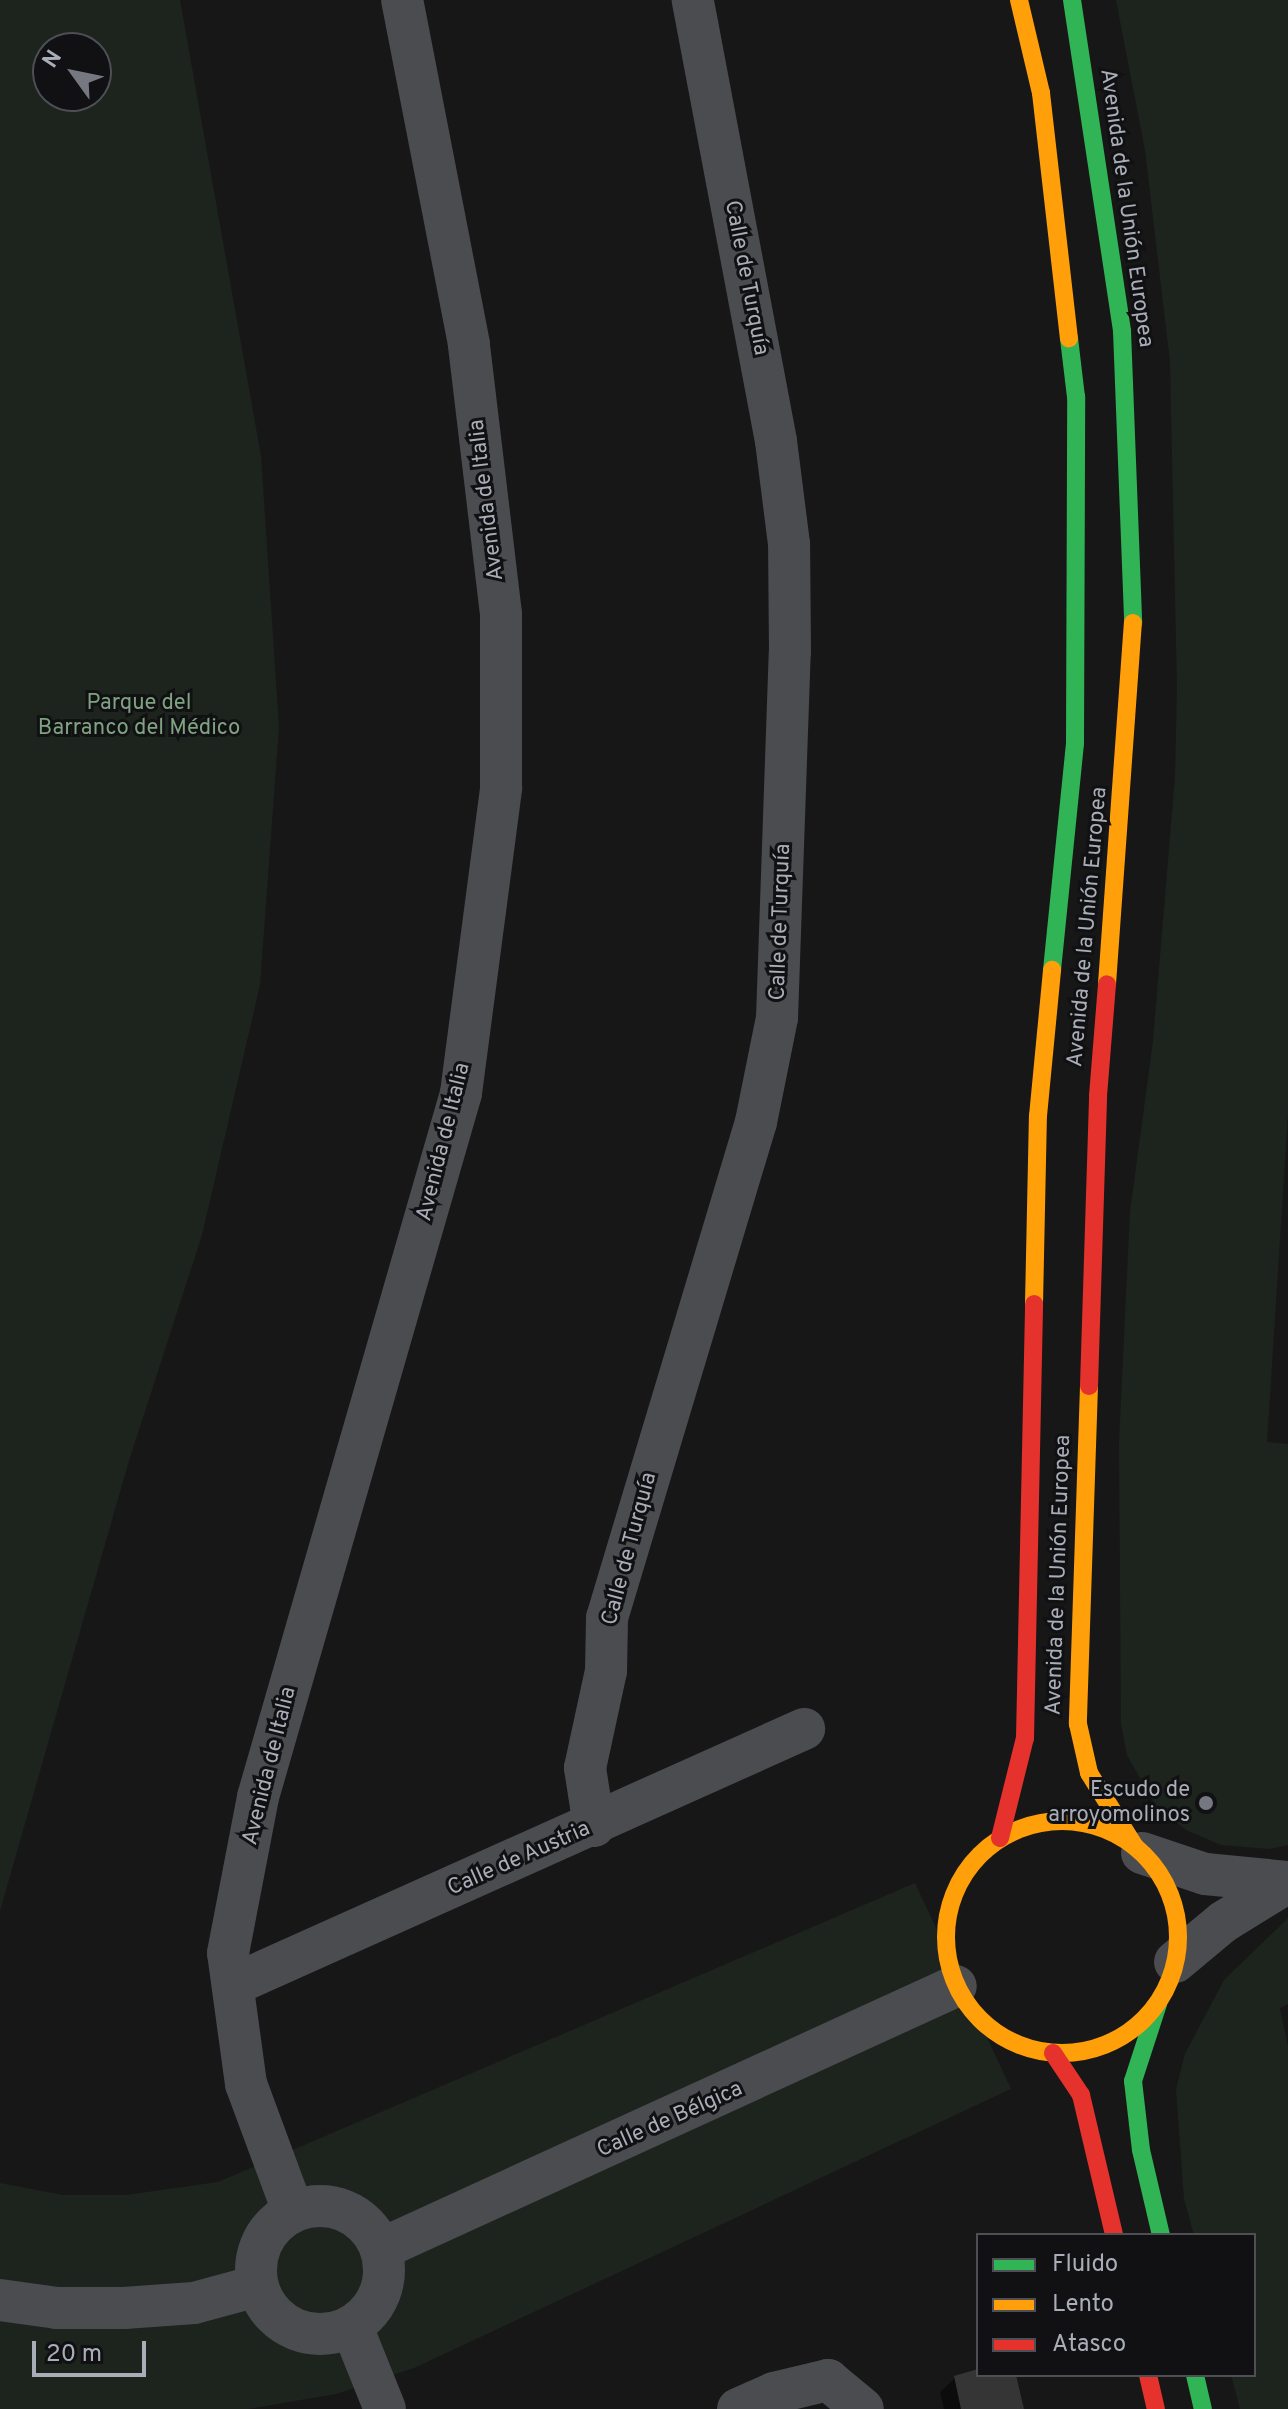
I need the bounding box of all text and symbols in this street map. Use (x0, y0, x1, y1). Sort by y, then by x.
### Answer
north arrow (32, 32, 112, 112)
text: N (38, 46, 69, 74)
street label: Avenida de la Unión Europea (1093, 67, 1159, 349)
street label: Calle de Turquía (718, 198, 774, 358)
street label: Avenida de Italia (464, 418, 510, 582)
park label: Parque del Barranco del Médico (38, 690, 240, 742)
street label: Avenida de la Unión Europea (1063, 786, 1113, 1068)
street label: Calle de Turquía (765, 843, 797, 1001)
street label: Avenida de Italia (412, 1060, 476, 1224)
street label: Avenida de la Unión Europea (1041, 1434, 1077, 1716)
street label: Calle de Turquía (597, 1469, 663, 1629)
street label: Avenida de Italia (238, 1684, 302, 1848)
place label: Escudo de arroyomolinos (1048, 1777, 1190, 1828)
marker: Escudo de arroyomolinos (1197, 1794, 1215, 1812)
street label: Calle de Austria (443, 1816, 595, 1902)
street label: Calle de Bélgica (593, 2076, 747, 2164)
legend (976, 2233, 1256, 2377)
text: Fluido (1052, 2250, 1118, 2280)
text: Lento (1052, 2290, 1114, 2320)
scale bar (36, 2325, 150, 2375)
text: Atasco (1052, 2330, 1126, 2360)
text: 20 m (46, 2340, 102, 2370)

